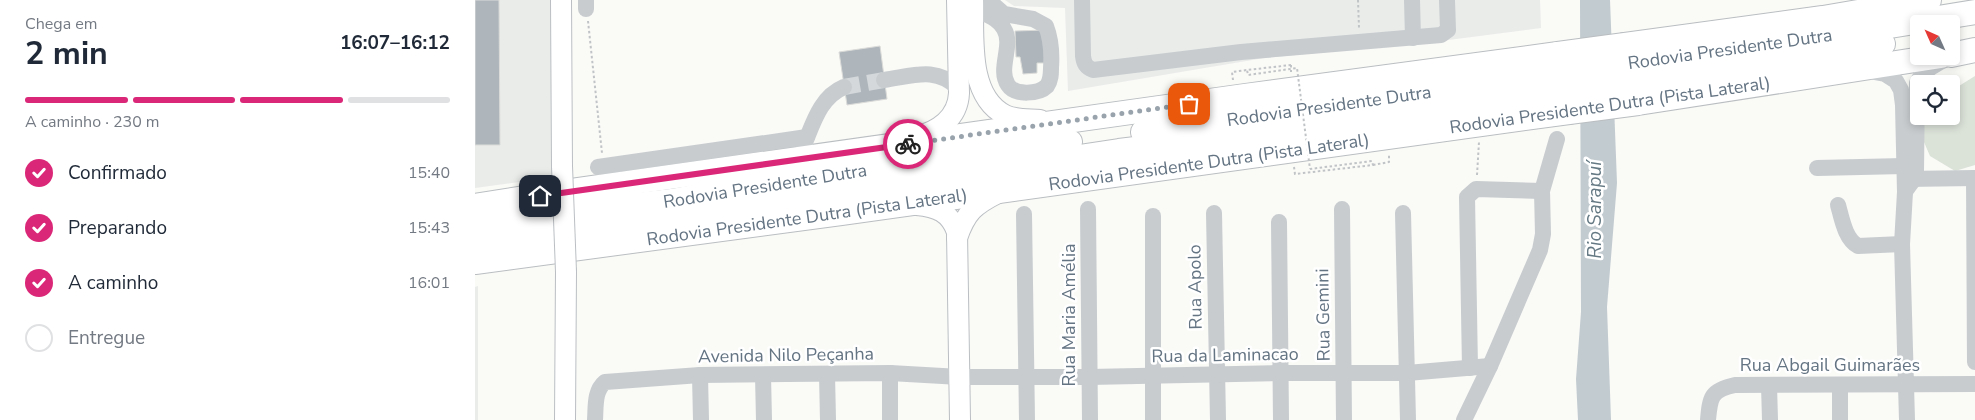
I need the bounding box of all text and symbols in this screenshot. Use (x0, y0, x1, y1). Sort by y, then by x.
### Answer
text: Chega em (25, 13, 98, 35)
north arrow (1910, 15, 1960, 65)
map controls (1910, 15, 1960, 125)
street label: Rodovia Presidente Dutra (1626, 23, 1834, 75)
text: 16:07–16:12 (340, 30, 450, 56)
text: 2 min (25, 32, 108, 75)
street label: Rodovia Presidente Dutra (Pista Lateral) (1448, 71, 1772, 139)
button: locate (1910, 75, 1960, 125)
street label: Rodovia Presidente Dutra (1225, 80, 1433, 132)
pin (1168, 83, 1210, 125)
icon: bag (1175, 90, 1203, 118)
text: A caminho · 230 m (25, 111, 160, 133)
courier (883, 119, 933, 169)
street label: Rodovia Presidente Dutra (Pista Lateral) (1047, 128, 1371, 196)
icon: bike (894, 130, 922, 158)
street label: Rodovia Presidente Dutra (661, 158, 869, 214)
icon: check (25, 159, 53, 187)
water label: Rio Sarapuí (1582, 159, 1608, 259)
text: Confirmado (68, 160, 167, 186)
text: 15:40 (408, 162, 450, 184)
pin (519, 175, 561, 217)
icon: home (526, 182, 554, 210)
street label: Rodovia Presidente Dutra (Pista Lateral) (645, 183, 969, 251)
icon: check (25, 214, 53, 242)
text: Preparando (68, 215, 167, 241)
text: 15:43 (408, 217, 450, 239)
street label: Rua Maria Amélia (1057, 243, 1081, 387)
street label: Rua Apolo (1182, 244, 1208, 330)
street label: Rua Gemini (1310, 268, 1336, 362)
icon: check (25, 269, 53, 297)
text: A caminho (68, 270, 158, 296)
text: 16:01 (408, 272, 450, 294)
text: Entregue (68, 325, 145, 351)
street label: Avenida Nilo Peçanha (698, 341, 874, 369)
street label: Rua da Laminacao (1151, 342, 1299, 368)
street label: Rua Abgail Guimarães (1740, 353, 1920, 377)

